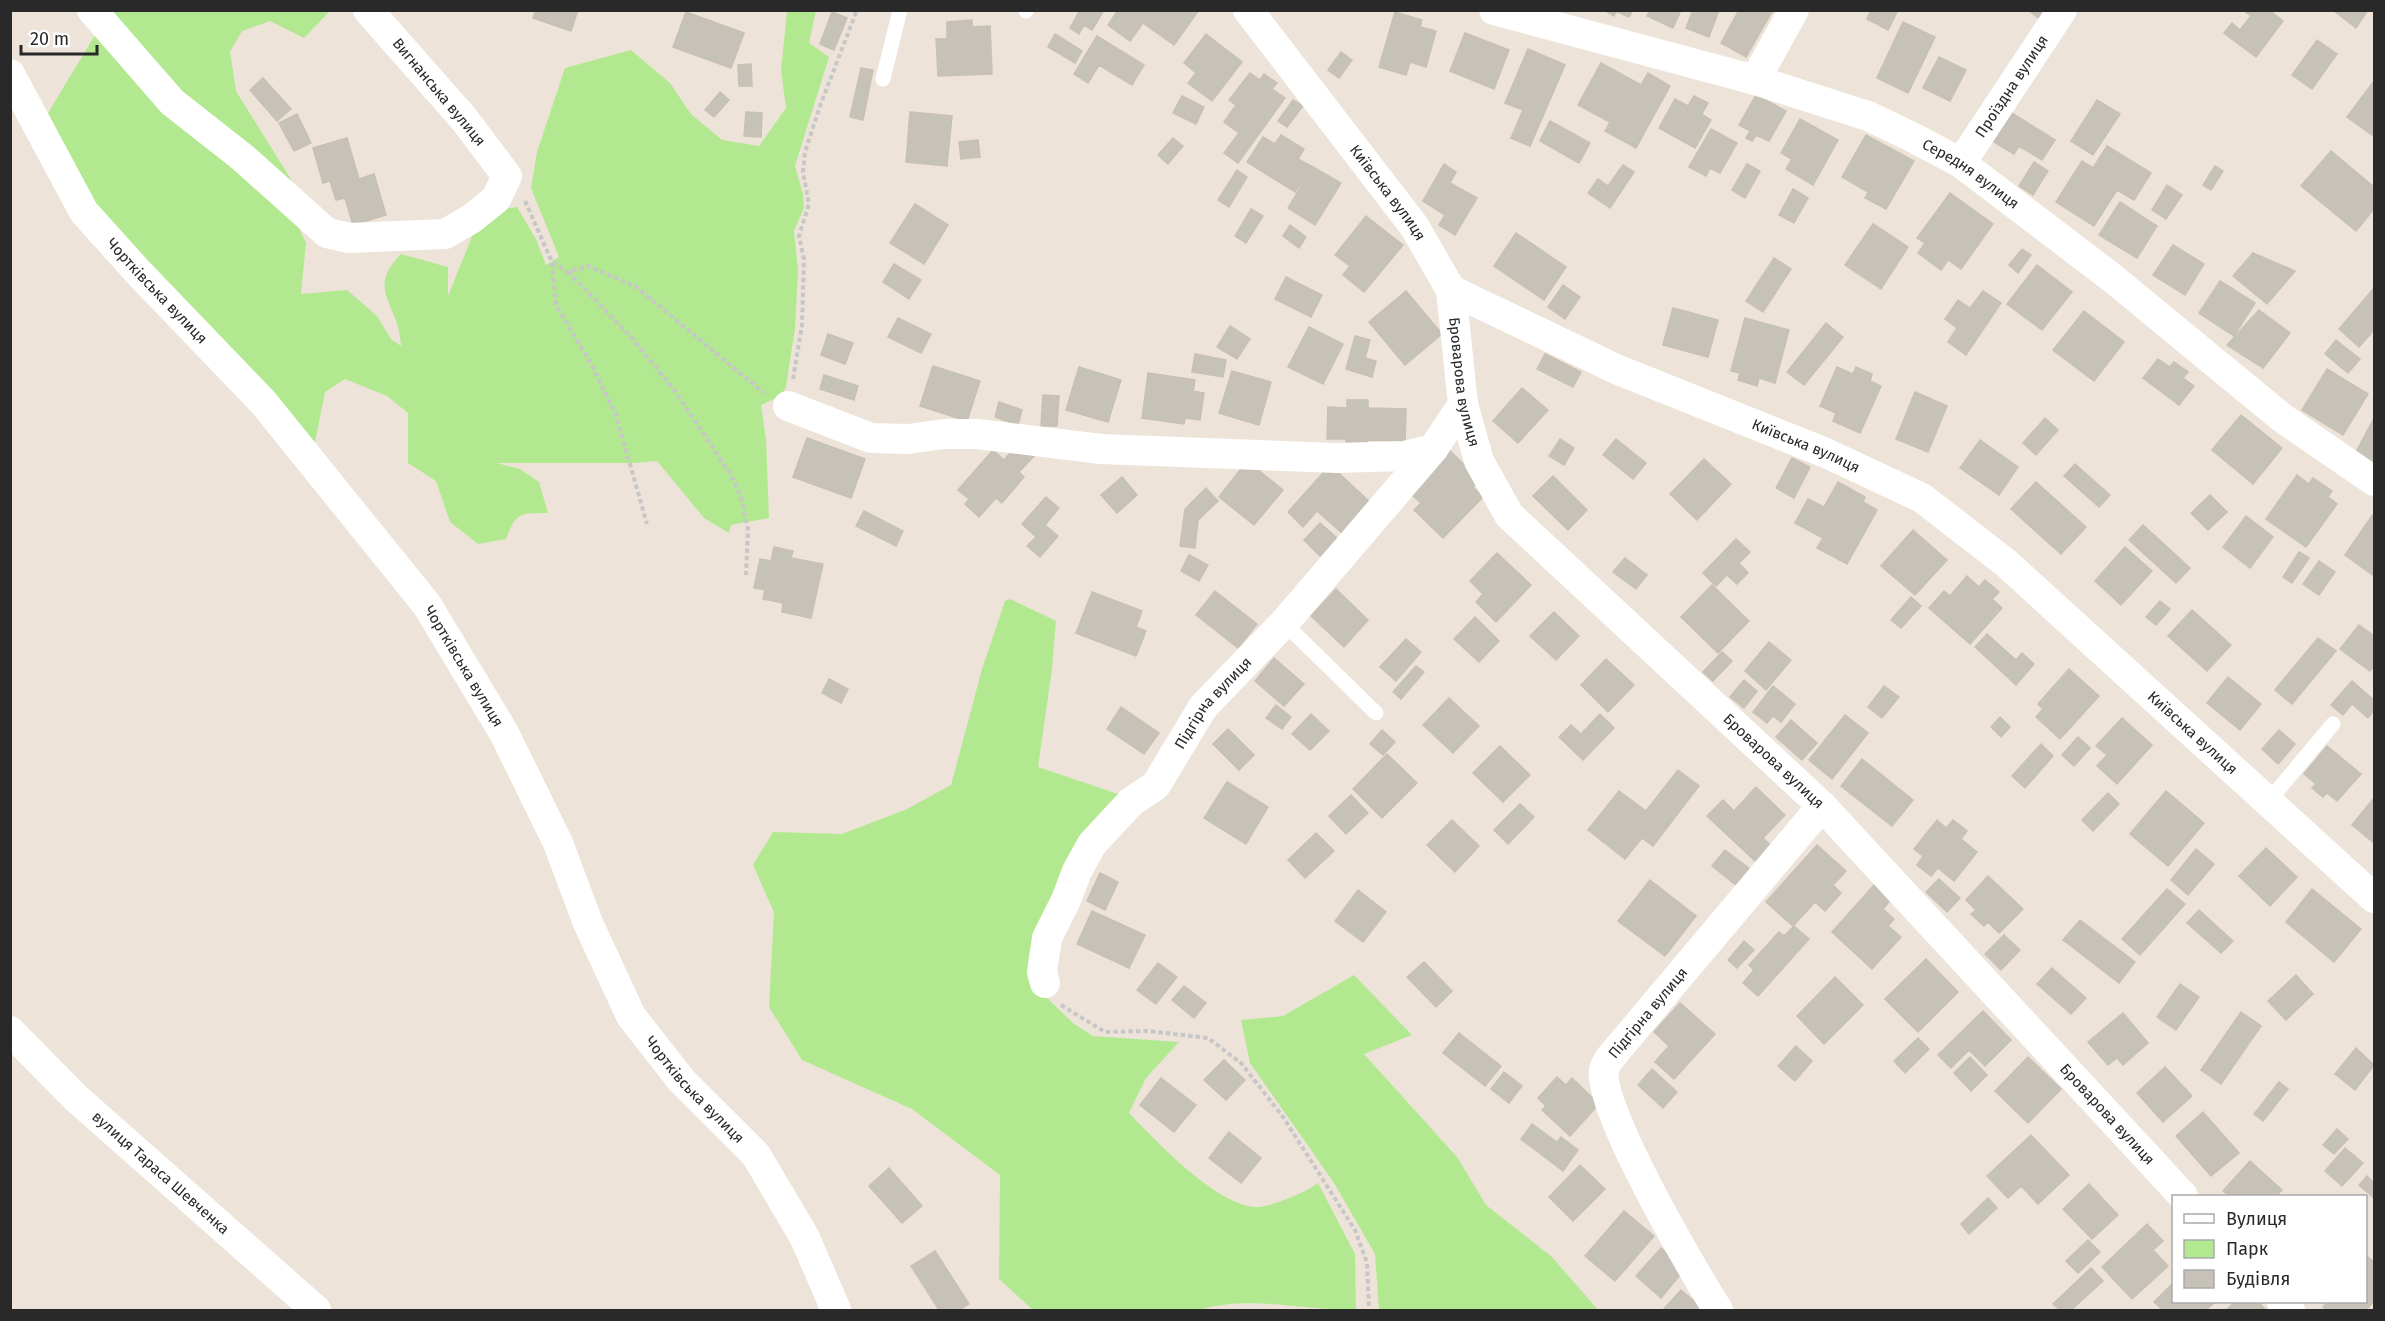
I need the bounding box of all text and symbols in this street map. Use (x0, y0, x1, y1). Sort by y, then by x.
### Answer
scale bar (21, 18, 98, 56)
text: 20 m (30, 28, 69, 50)
street label: Проїздна вулиця (1971, 32, 2052, 141)
street label: Вигнанська вулиця (389, 34, 489, 150)
street label: Середня вулиця (1919, 135, 2023, 213)
street label: Київська вулиця (1346, 141, 1429, 244)
street label: Чортківська вулиця (103, 234, 211, 347)
street label: Броварова вулиця (1445, 316, 1484, 449)
street label: Київська вулиця (1749, 415, 1863, 477)
street label: Чортківська вулиця (420, 602, 507, 730)
street label: Підгірна вулиця (1171, 653, 1255, 752)
street label: Київська вулиця (2144, 687, 2241, 778)
street label: Броварова вулиця (1720, 710, 1828, 812)
street label: Підгірна вулиця (1604, 964, 1691, 1062)
street label: Чортківська вулиця (641, 1033, 748, 1147)
street label: Броварова вулиця (2056, 1060, 2158, 1168)
street label: вулиця Тараса Шевченка (88, 1107, 233, 1238)
legend (2172, 1195, 2367, 1303)
text: Вулиця (2226, 1208, 2287, 1230)
text: Парк (2226, 1238, 2269, 1260)
text: Будівля (2226, 1268, 2290, 1290)

